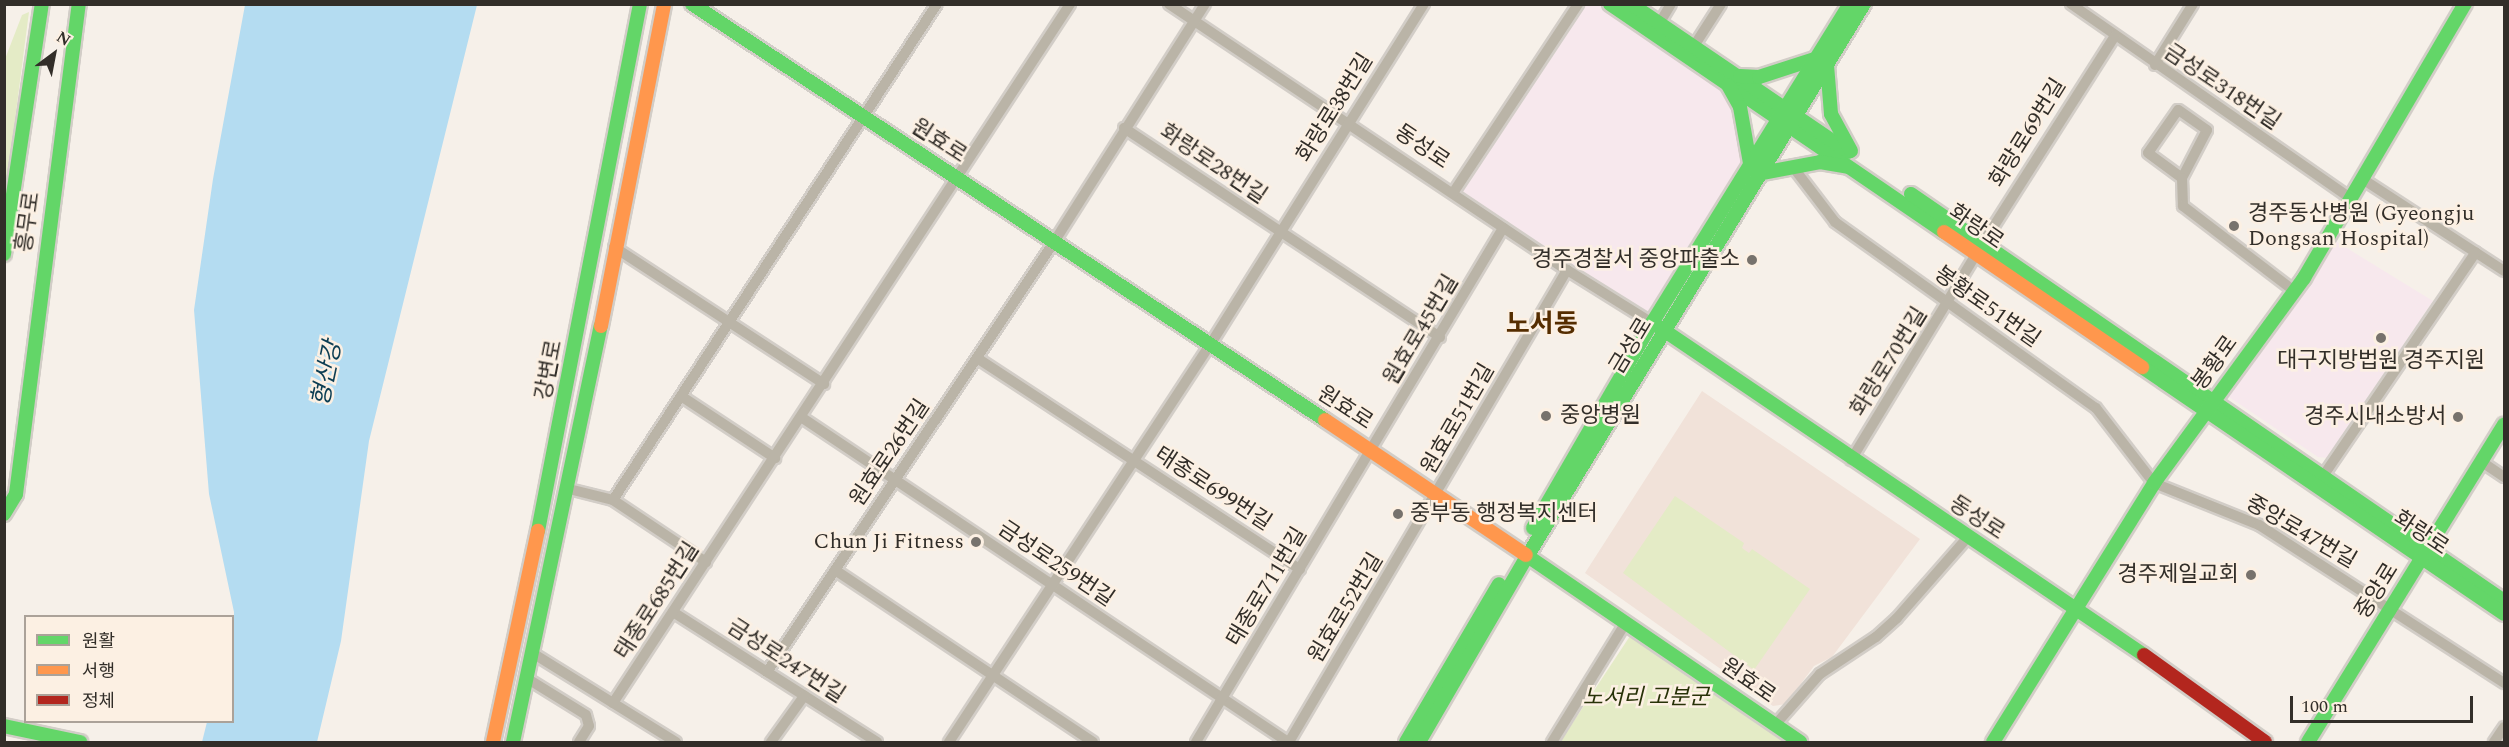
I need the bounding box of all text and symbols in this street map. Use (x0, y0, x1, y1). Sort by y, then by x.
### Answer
north arrow (24, 24, 84, 84)
text: N (52, 25, 75, 52)
street label: 금성로318번길 (2159, 39, 2285, 135)
street label: 화랑로38번길 (1291, 49, 1379, 167)
street label: 화랑로69번길 (1984, 74, 2072, 192)
street label: 원효로 (906, 113, 972, 169)
street label: 화랑로28번길 (1155, 119, 1271, 209)
street label: 동성로 (1389, 119, 1455, 175)
street label: 흥무로 (11, 190, 45, 254)
street label: 화랑로 (1944, 199, 2008, 255)
place label: 경주동산병원 (Gyeongju Dongsan Hospital) (2248, 200, 2474, 252)
marker: 경주동산병원 (Gyeongju Dongsan Hospital) (2225, 217, 2243, 235)
place label: 경주경찰서 중앙파출소 (1532, 247, 1740, 273)
marker: 경주경찰서 중앙파출소 (1745, 253, 1759, 267)
street label: 봉황로51번길 (1929, 261, 2045, 353)
street label: 원효로45번길 (1378, 270, 1464, 390)
street label: 화랑로70번길 (1845, 303, 1933, 421)
district label: 노서동 (1506, 309, 1578, 341)
street label: 금성로 (1604, 313, 1658, 379)
street label: 봉황로 (2186, 331, 2244, 395)
marker: 대구지방법원 경주지원 (2374, 331, 2388, 345)
street label: 강변로 (530, 338, 568, 402)
water label: 형산강 (307, 339, 349, 409)
place label: 대구지방법원 경주지원 (2277, 348, 2485, 374)
street label: 원효로51번길 (1416, 359, 1500, 479)
street label: 원효로 (1312, 380, 1378, 436)
street label: 원효로26번길 (845, 395, 935, 511)
place label: 중앙병원 (1560, 403, 1641, 429)
place label: 경주시내소방서 (2304, 404, 2446, 430)
marker: 중앙병원 (1537, 407, 1555, 425)
marker: 경주시내소방서 (2451, 410, 2465, 424)
street label: 태종로699번길 (1150, 441, 1276, 537)
street label: 동성로 (1944, 490, 2010, 546)
street label: 중앙로47번길 (2241, 490, 2361, 574)
place label: 중부동 행정복지센터 (1410, 501, 1598, 527)
street label: 화랑로 (2388, 505, 2454, 561)
marker: 중부동 행정복지센터 (1391, 507, 1405, 521)
street label: 금성로259번길 (993, 516, 1119, 612)
street label: 태종로711번길 (1221, 523, 1313, 651)
place label: Chun Ji Fitness (813, 529, 964, 555)
marker: Chun Ji Fitness (969, 535, 983, 549)
street label: 태종로685번길 (609, 538, 705, 664)
street label: 원효로52번길 (1303, 548, 1389, 668)
street label: 중앙로 (2350, 558, 2404, 624)
place label: 경주제일교회 (2118, 562, 2239, 588)
marker: 경주제일교회 (2244, 568, 2258, 582)
street label: 금성로247번길 (723, 613, 849, 709)
legend (24, 615, 234, 723)
text: 원활 (82, 628, 115, 655)
street label: 원효로 (1716, 653, 1780, 709)
text: 서행 (82, 658, 115, 685)
scale bar (2293, 684, 2476, 722)
park label: 노서리 고분군 (1583, 685, 1709, 711)
text: 정체 (82, 688, 115, 715)
text: 100 m (2301, 693, 2348, 720)

